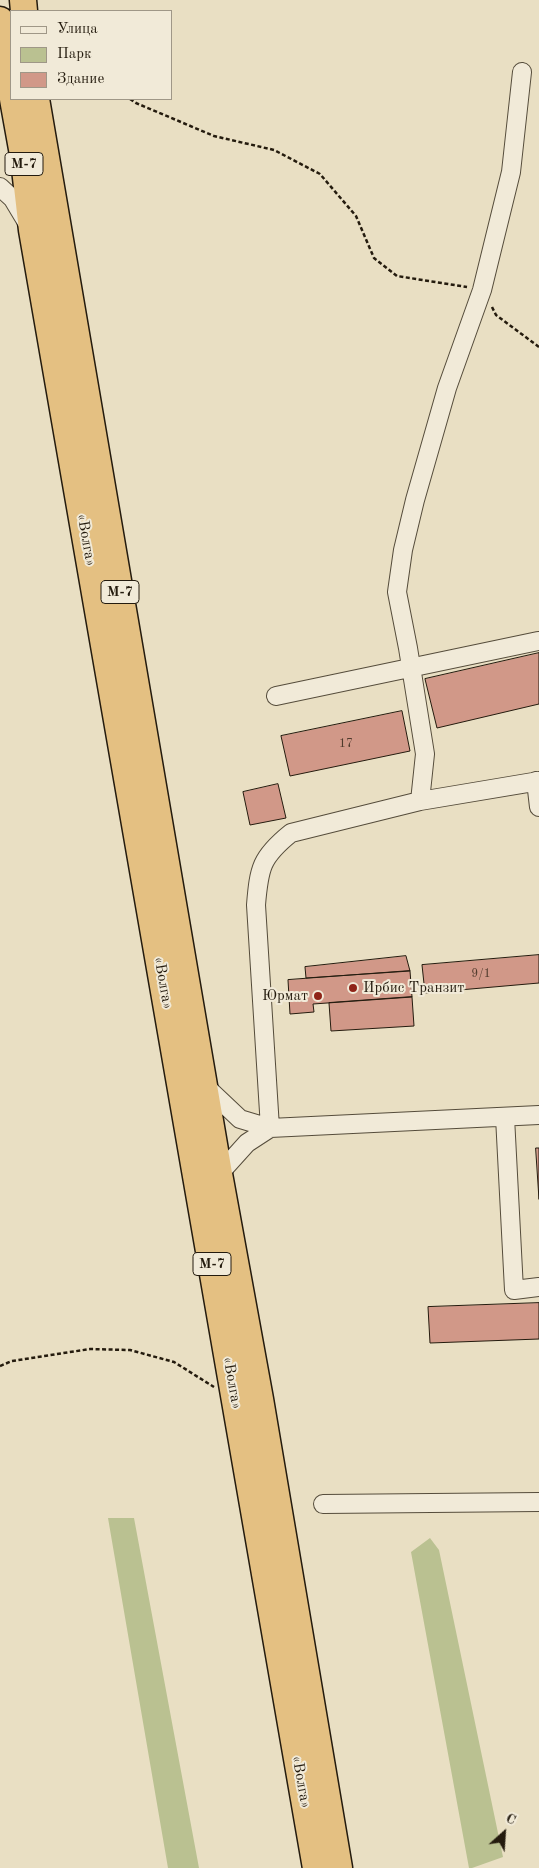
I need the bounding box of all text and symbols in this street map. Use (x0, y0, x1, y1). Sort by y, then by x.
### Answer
legend (10, 10, 172, 100)
text: Улица (57, 22, 98, 37)
text: Парк (57, 47, 92, 62)
text: Здание (57, 72, 104, 87)
road number: М-7 (5, 152, 43, 175)
street label: «Волга» (73, 512, 99, 568)
road number: М-7 (101, 580, 139, 604)
house number: 17 (339, 737, 353, 751)
street label: «Волга» (150, 955, 176, 1011)
house number: 9/1 (471, 967, 491, 981)
place label: Ирбис Транзит (363, 979, 464, 997)
marker: Ирбис Транзит (347, 982, 359, 994)
place label: Юрмат (262, 987, 308, 1005)
marker: Юрмат (312, 990, 324, 1002)
road number: М-7 (193, 1252, 231, 1276)
street label: «Волга» (219, 1355, 245, 1411)
street label: «Волга» (288, 1754, 314, 1810)
north arrow (479, 1808, 529, 1858)
text: С (503, 1811, 518, 1828)

